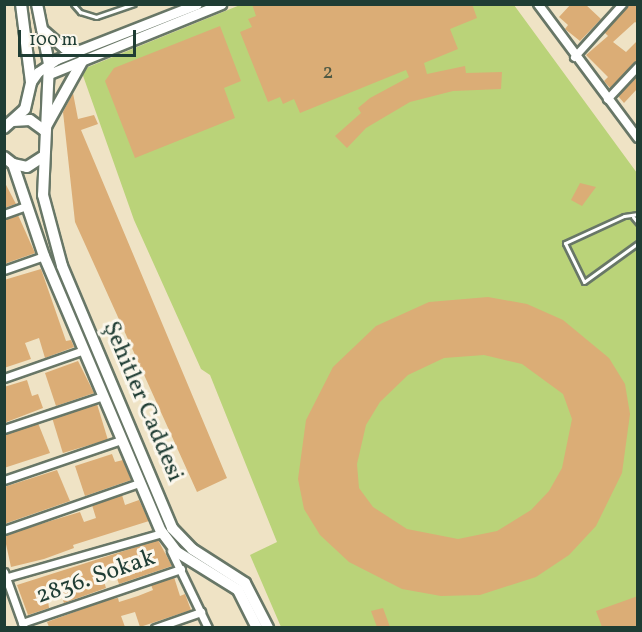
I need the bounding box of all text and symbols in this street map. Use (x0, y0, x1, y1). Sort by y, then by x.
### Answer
scale bar (21, 18, 140, 56)
text: 100 m (29, 28, 78, 53)
house number: 2 (322, 60, 334, 86)
street label: Şehitler Caddesi (95, 317, 189, 487)
street label: 2836. Sokak (33, 544, 159, 612)

